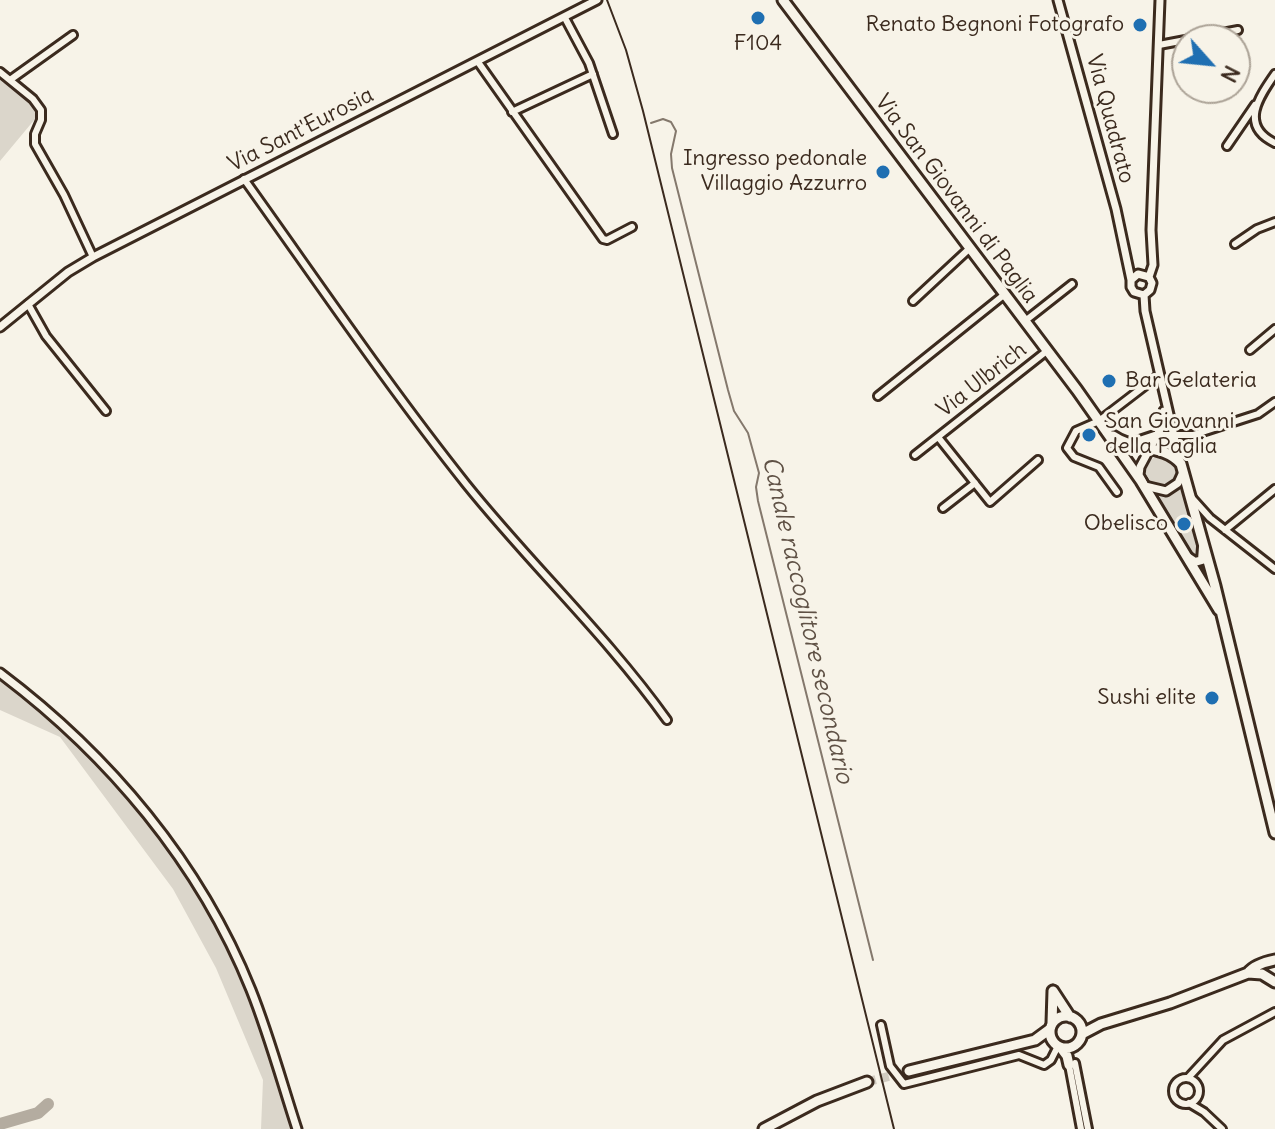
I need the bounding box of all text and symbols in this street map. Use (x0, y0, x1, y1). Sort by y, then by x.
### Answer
marker: F104 (749, 9, 767, 27)
place label: Renato Begnoni Fotografo (865, 12, 1124, 38)
marker: Renato Begnoni Fotografo (1131, 16, 1149, 34)
north arrow (1171, 24, 1251, 104)
place label: F104 (734, 31, 782, 57)
street label: Via Quadrato (1080, 52, 1140, 186)
text: N (1215, 61, 1247, 87)
street label: Via Sant'Eurosia (224, 82, 378, 178)
street label: Via San Giovanni di Paglia (869, 90, 1043, 308)
place label: Ingresso pedonale Villaggio Azzurro (683, 146, 867, 198)
marker: Ingresso pedonale Villaggio Azzurro (874, 163, 892, 181)
street label: Via Ulbrich (932, 337, 1032, 423)
place label: Bar Gelateria (1125, 368, 1257, 394)
marker: Bar Gelateria (1100, 372, 1118, 390)
place label: San Giovanni della Paglia (1105, 409, 1234, 460)
marker: San Giovanni della Paglia (1080, 426, 1098, 444)
water label: Canale raccoglitore secondario (755, 454, 859, 786)
place label: Obelisco (1084, 511, 1168, 537)
marker: Obelisco (1175, 515, 1193, 533)
place label: Sushi elite (1097, 685, 1196, 711)
marker: Sushi elite (1203, 689, 1221, 707)

